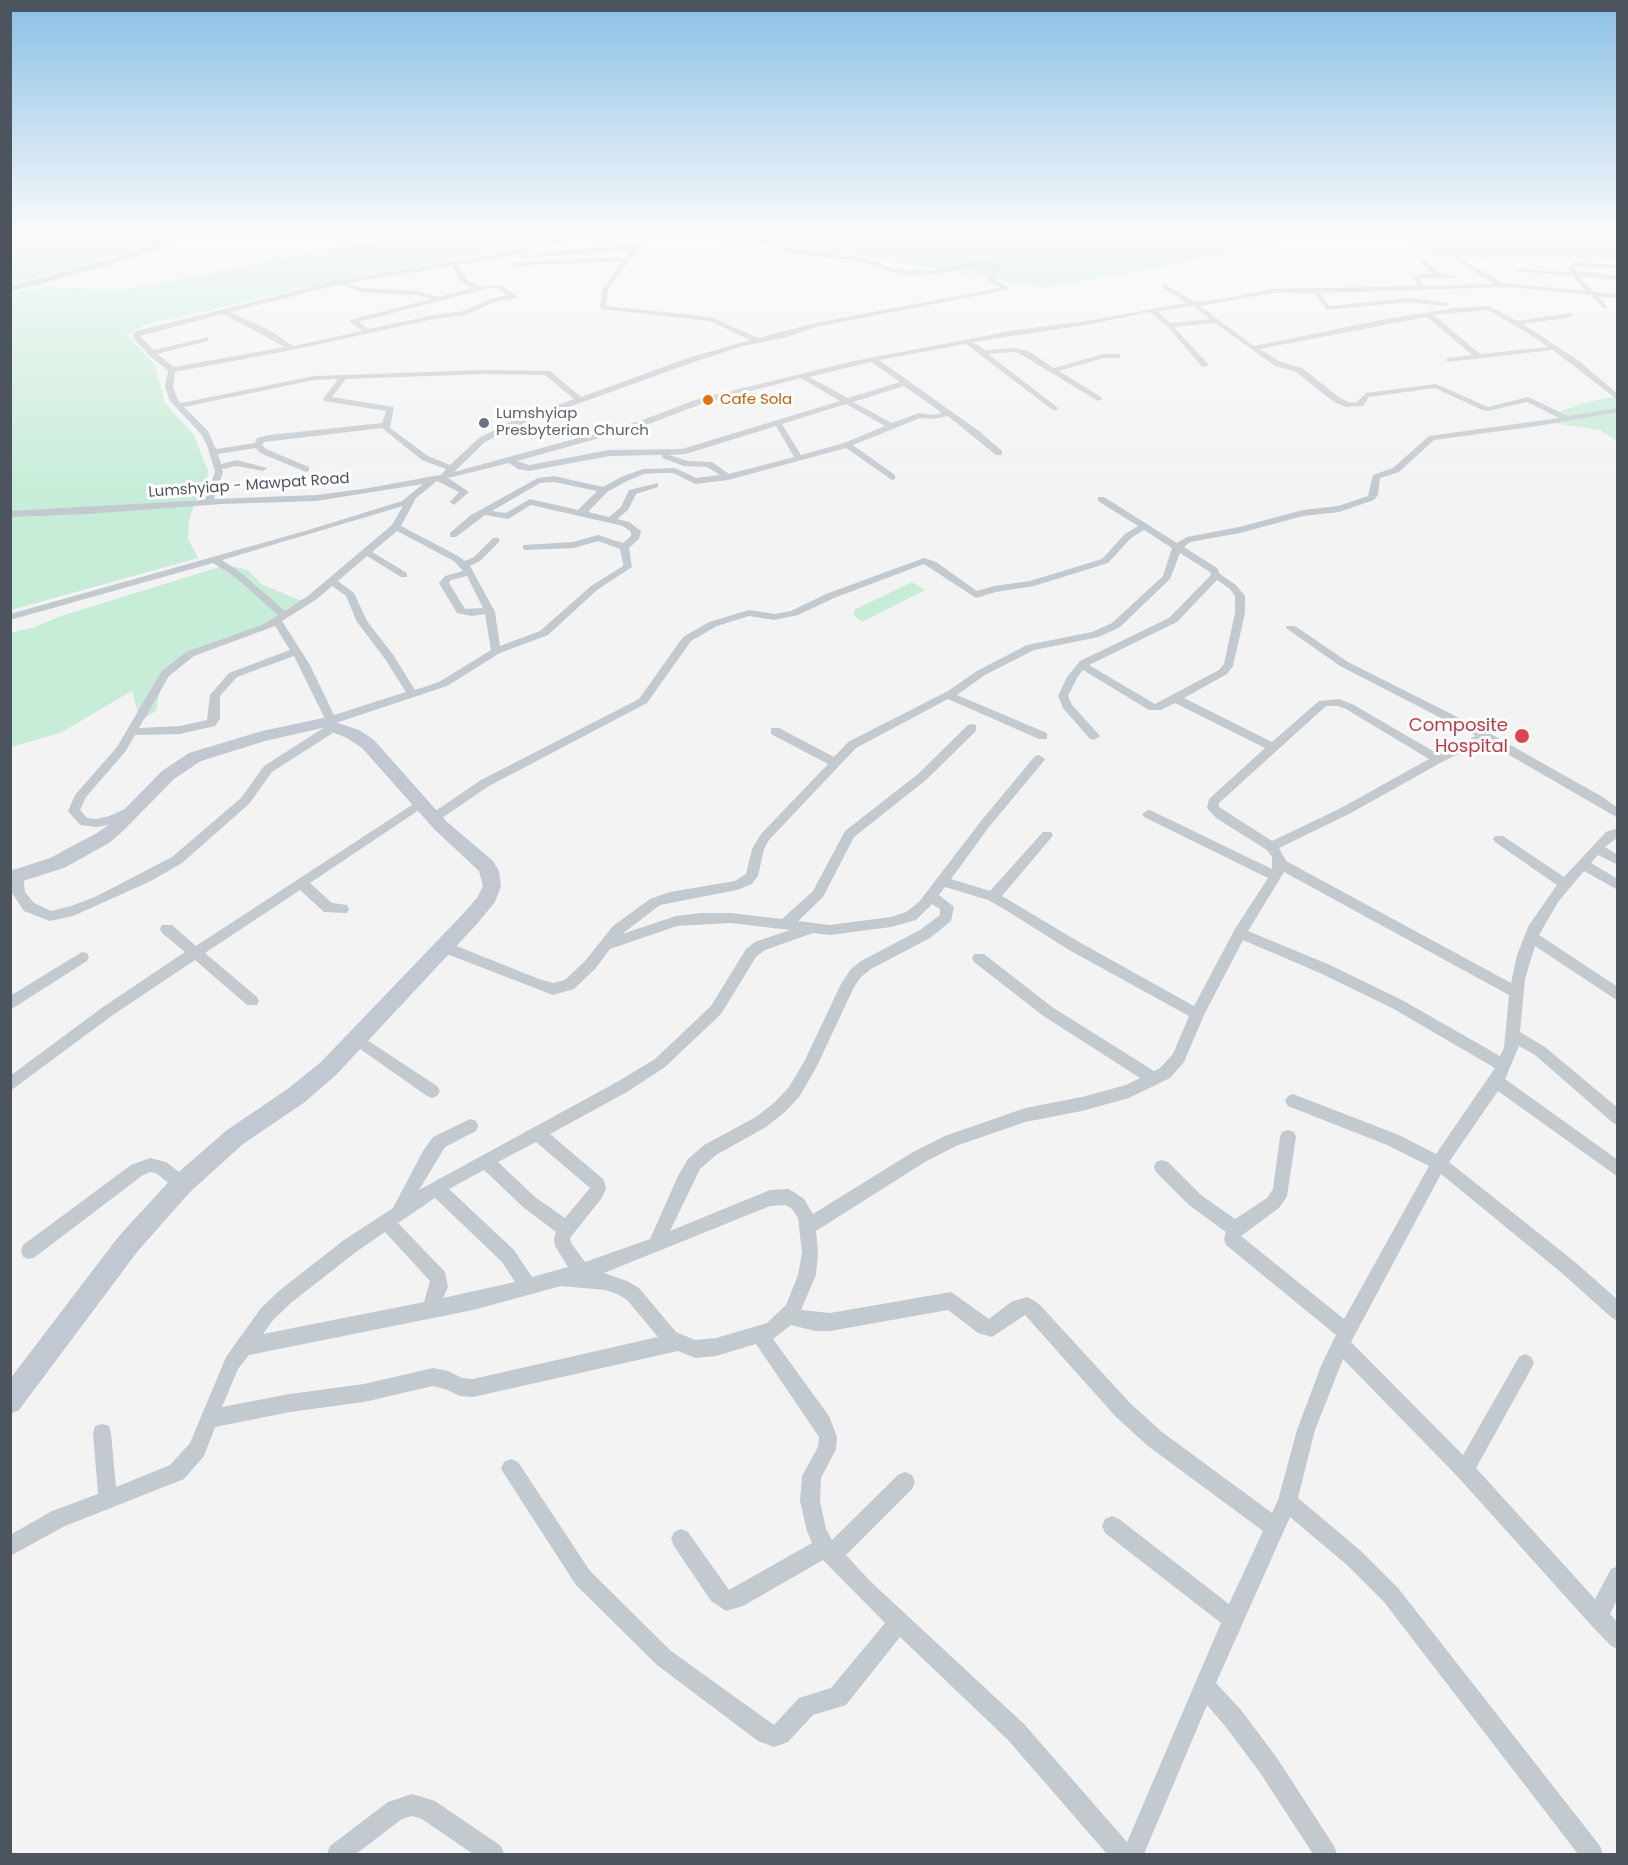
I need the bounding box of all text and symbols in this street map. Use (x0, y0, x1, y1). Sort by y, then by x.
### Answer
place label: Cafe Sola (720, 391, 792, 409)
marker: Cafe Sola (701, 393, 715, 407)
place label: Lumshyiap Presbyterian Church (496, 405, 649, 440)
marker: Lumshyiap Presbyterian Church (477, 416, 491, 430)
street label: Lumshyiap - Mawpat Road (148, 470, 350, 502)
place label: Composite Hospital (1409, 715, 1508, 758)
marker: Composite Hospital (1513, 727, 1531, 745)

